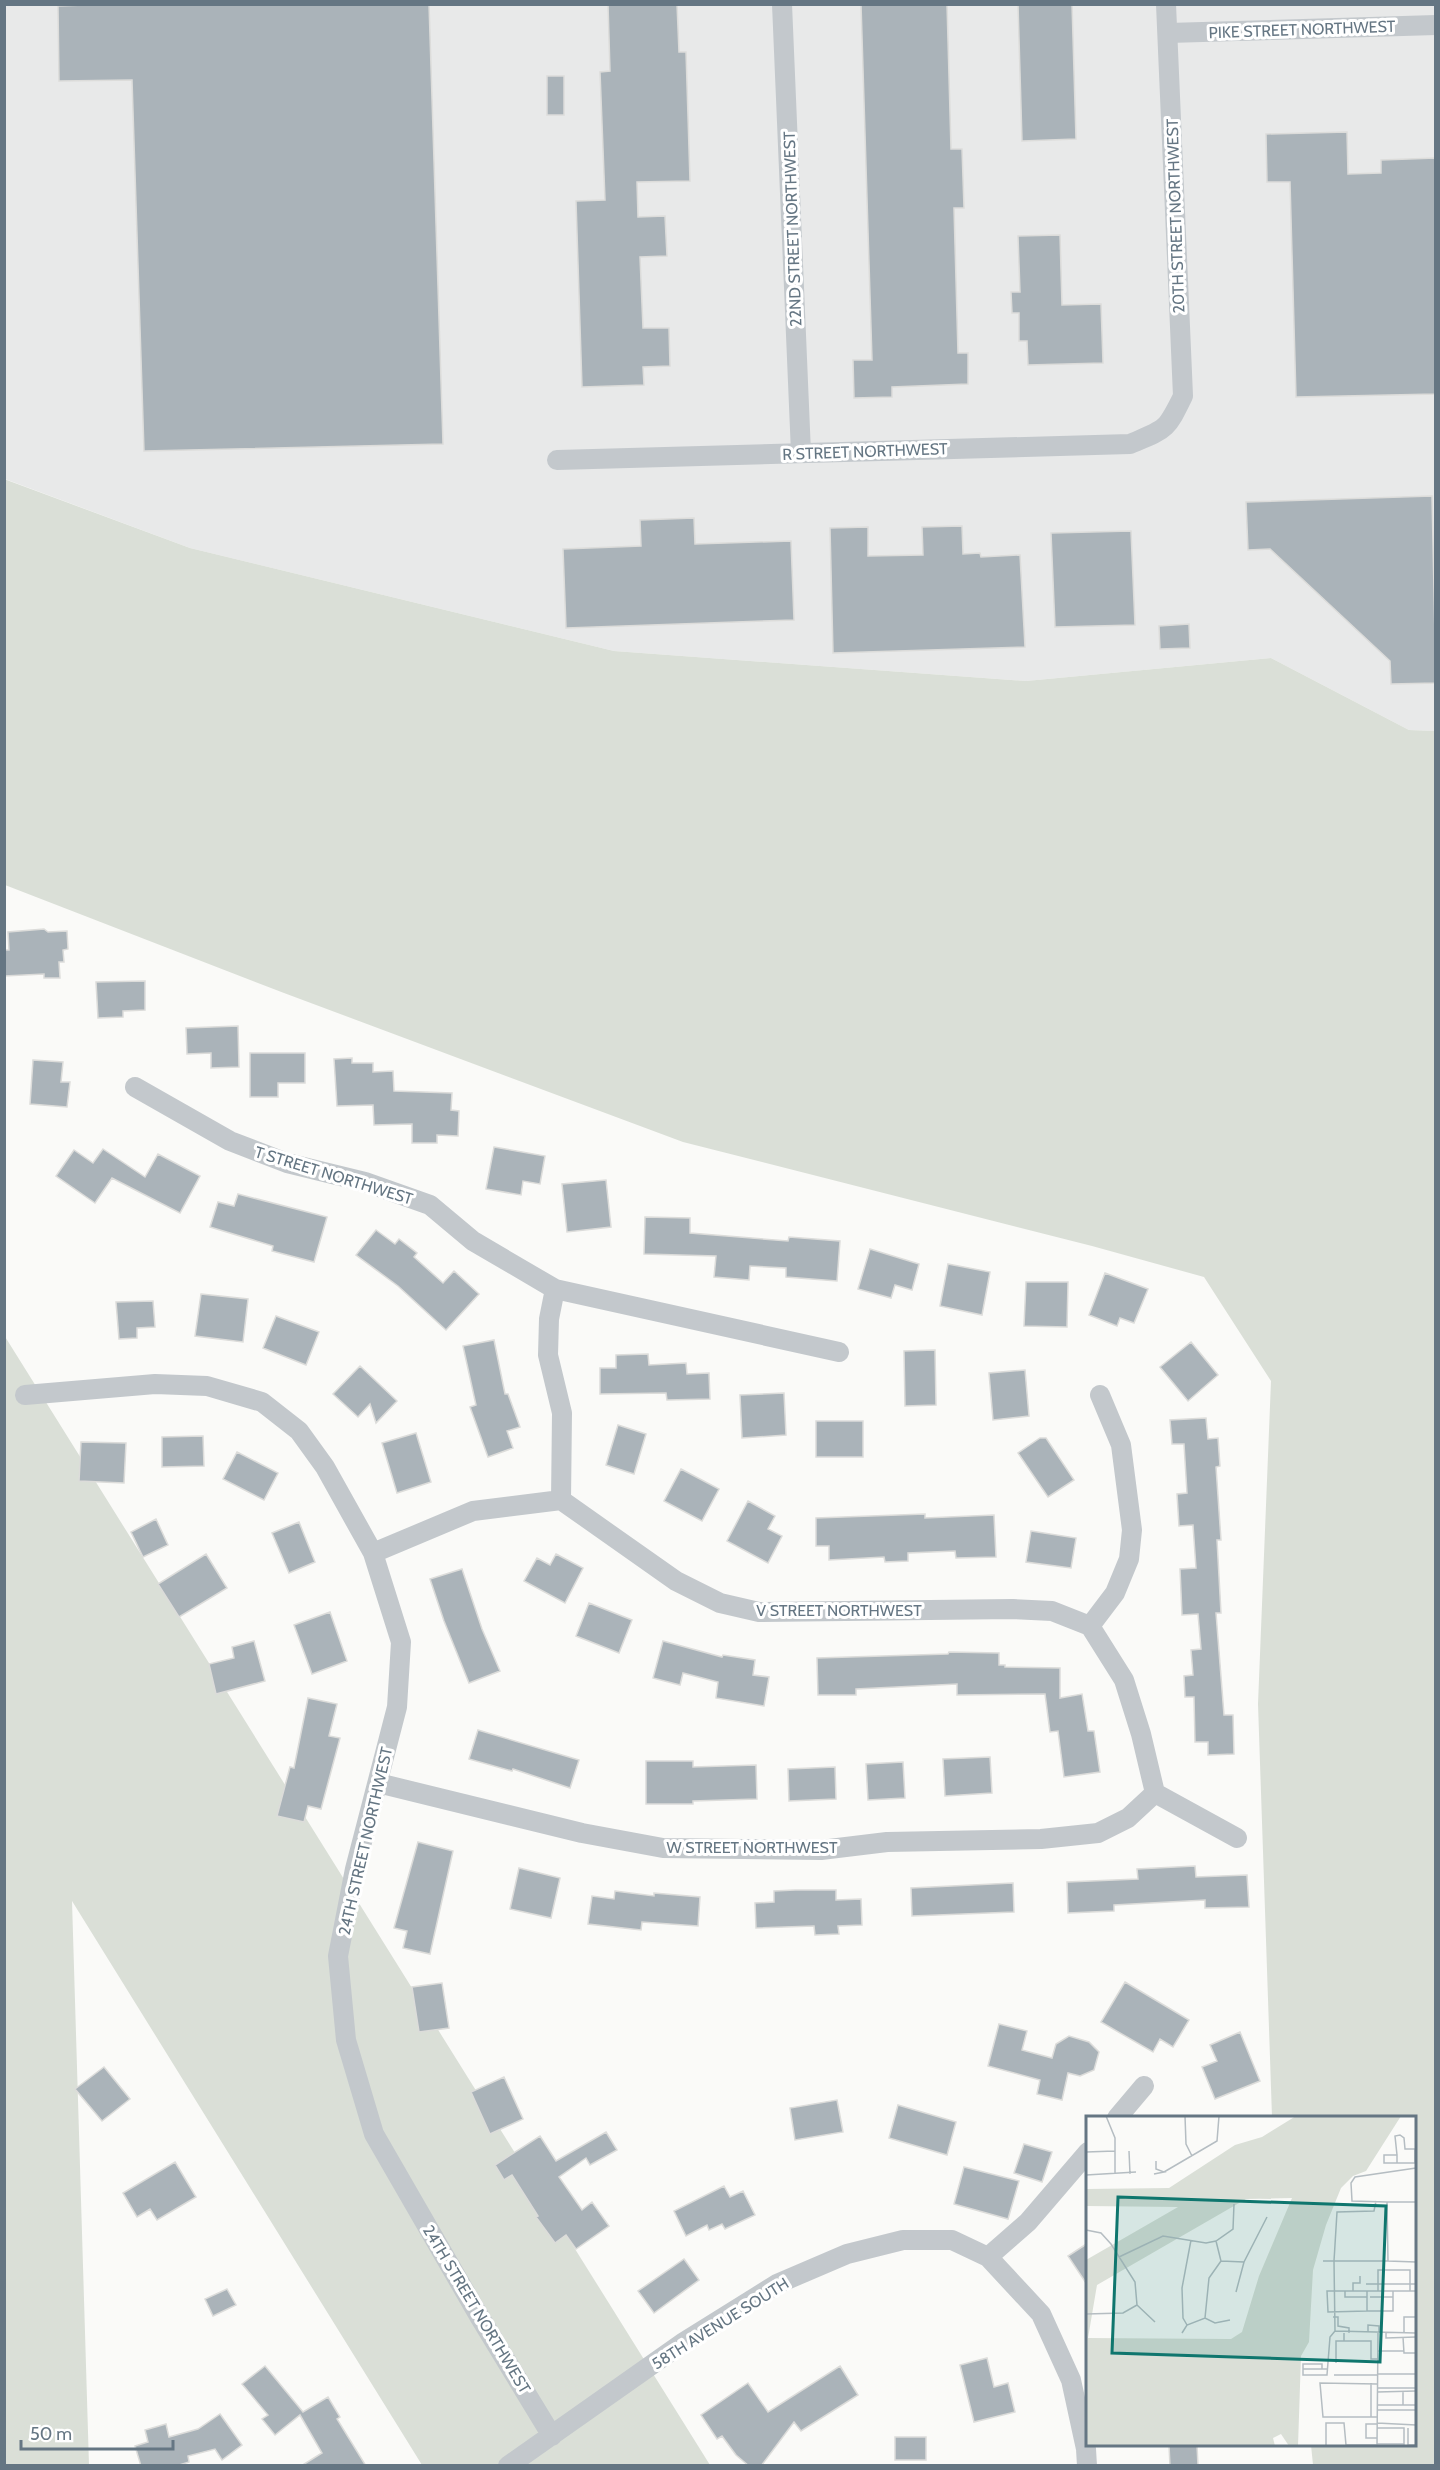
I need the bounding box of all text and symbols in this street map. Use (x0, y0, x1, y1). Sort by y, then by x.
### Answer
street label: PIKE STREET NORTHWEST (1208, 17, 1396, 42)
street label: 20TH STREET NORTHWEST (1163, 118, 1188, 314)
street label: 22ND STREET NORTHWEST (780, 131, 805, 327)
street label: R STREET NORTHWEST (782, 439, 948, 464)
street label: T STREET NORTHWEST (253, 1142, 416, 1209)
street label: V STREET NORTHWEST (756, 1601, 922, 1620)
street label: 24TH STREET NORTHWEST (335, 1745, 397, 1937)
street label: W STREET NORTHWEST (667, 1838, 838, 1857)
inset map (1086, 2116, 1416, 2446)
street label: 24TH STREET NORTHWEST (419, 2222, 535, 2397)
street label: 58TH AVENUE SOUTH (648, 2274, 792, 2373)
scale bar (21, 2413, 172, 2451)
text: 50 m (30, 2423, 72, 2445)

